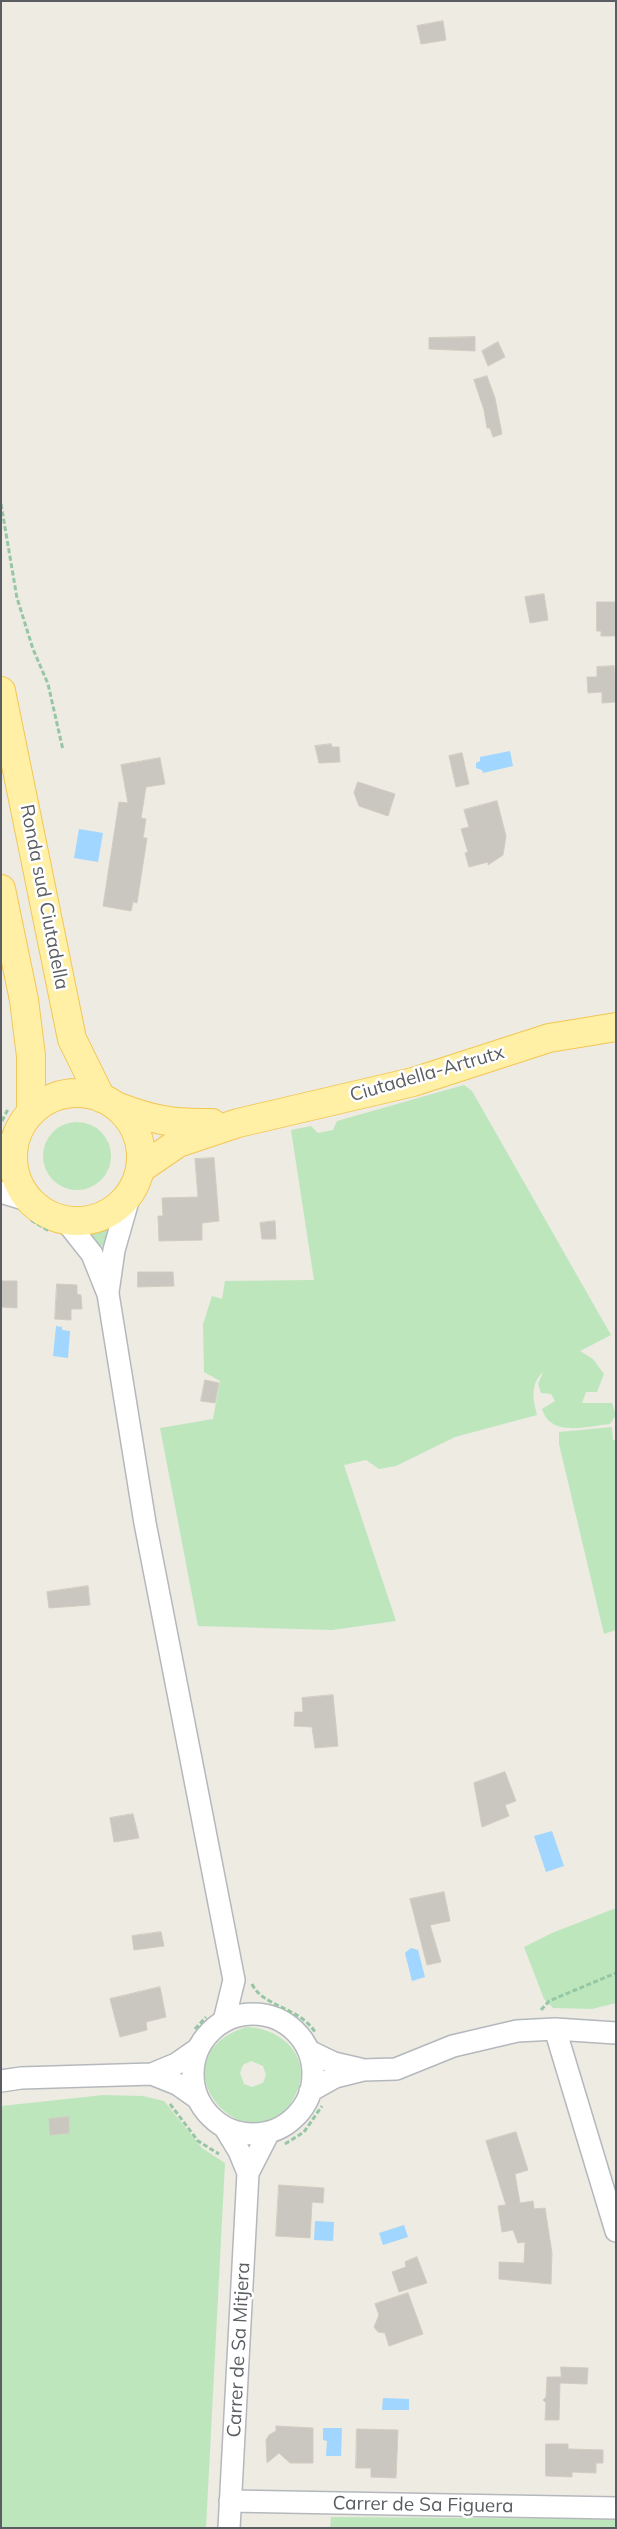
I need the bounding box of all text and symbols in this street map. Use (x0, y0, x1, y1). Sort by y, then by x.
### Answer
street label: Ronda sud Ciutadella (15, 802, 73, 992)
street label: Ciutadella-Artrutx (347, 1041, 507, 1107)
street label: Carrer de Sa Mitjera (223, 2262, 255, 2438)
street label: Carrer de Sa Figuera (332, 2492, 514, 2518)

